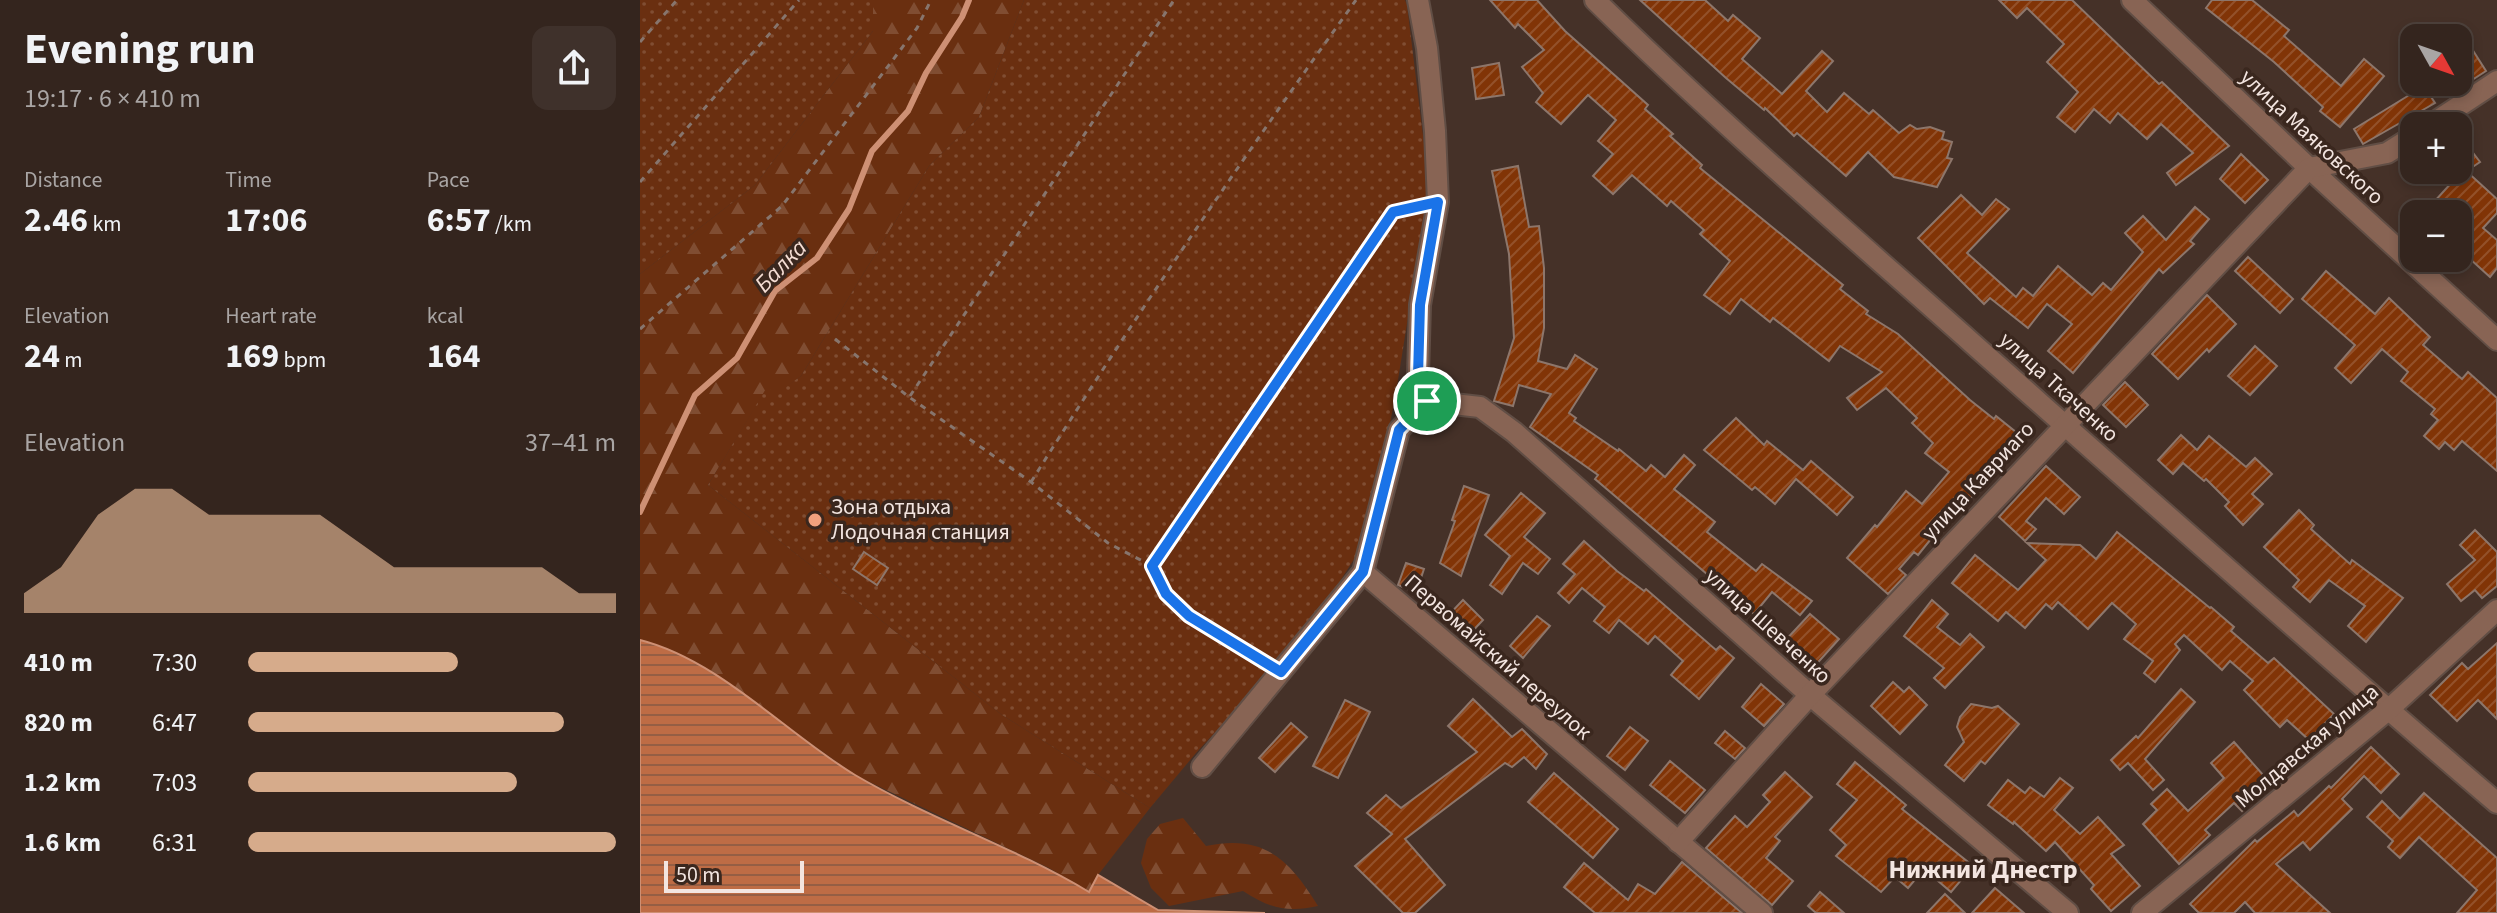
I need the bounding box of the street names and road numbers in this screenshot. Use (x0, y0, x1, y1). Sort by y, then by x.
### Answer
street label: улица Маяковского (2233, 62, 2391, 212)
street label: улица Ткаченко (1992, 324, 2126, 450)
street label: улица Кавриаго (1914, 414, 2042, 548)
street label: улица Шевченко (1698, 561, 1838, 691)
street label: Первомайский переулок (1397, 567, 1599, 748)
street label: Молдавская улица (2228, 676, 2386, 816)

